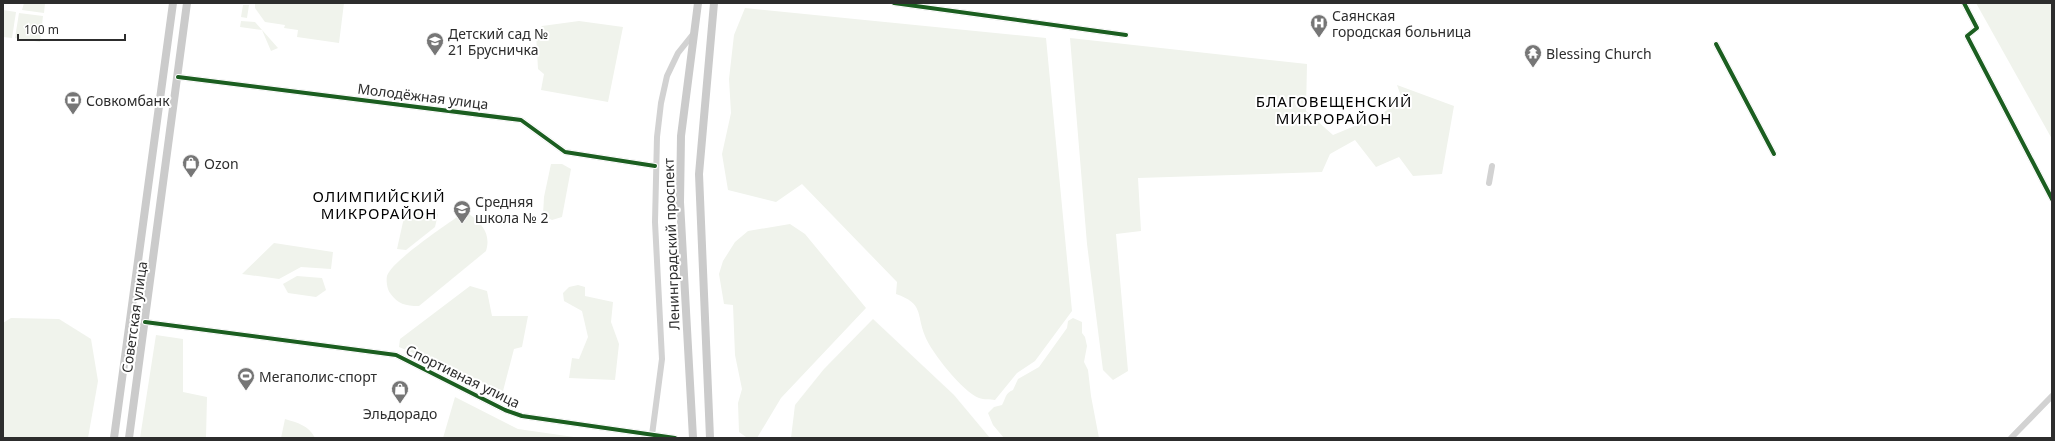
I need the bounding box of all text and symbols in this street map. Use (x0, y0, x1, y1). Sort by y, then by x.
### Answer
place label: Саянская городская больница (1332, 6, 1471, 41)
hospital icon: Саянская городская больница (1309, 13, 1329, 38)
scale bar (18, 16, 125, 42)
text: 100 m (24, 21, 59, 38)
place label: Детский сад № 21 Брусничка (448, 24, 549, 59)
school or university icon: Детский сад № 21 Брусничка (425, 31, 445, 56)
temple icon: Blessing Church (1523, 43, 1543, 68)
place label: Blessing Church (1546, 44, 1652, 63)
street label: Молодёжная улица (356, 79, 490, 113)
bank icon: Совкомбанк (63, 90, 83, 115)
place label: Совкомбанк (86, 91, 170, 110)
district label: БЛАГОВЕЩЕНСКИЙ МИКРОРАЙОН (1256, 91, 1412, 128)
shop icon: Ozon (181, 153, 201, 178)
place label: Ozon (204, 154, 239, 173)
street label: Ленинградский проспект (658, 157, 683, 330)
district label: ОЛИМПИЙСКИЙ МИКРОРАЙОН (312, 186, 446, 223)
place label: Средняя школа № 2 (475, 192, 549, 227)
school or university icon: Средняя школа № 2 (452, 199, 472, 224)
street label: Советская улица (117, 260, 151, 374)
street label: Спортивная улица (403, 340, 523, 412)
sports icon: Мегаполис-спорт (236, 366, 256, 391)
place label: Мегаполис-спорт (259, 367, 378, 386)
shop icon: Эльдорадо (390, 379, 410, 404)
place label: Эльдорадо (363, 404, 437, 423)

